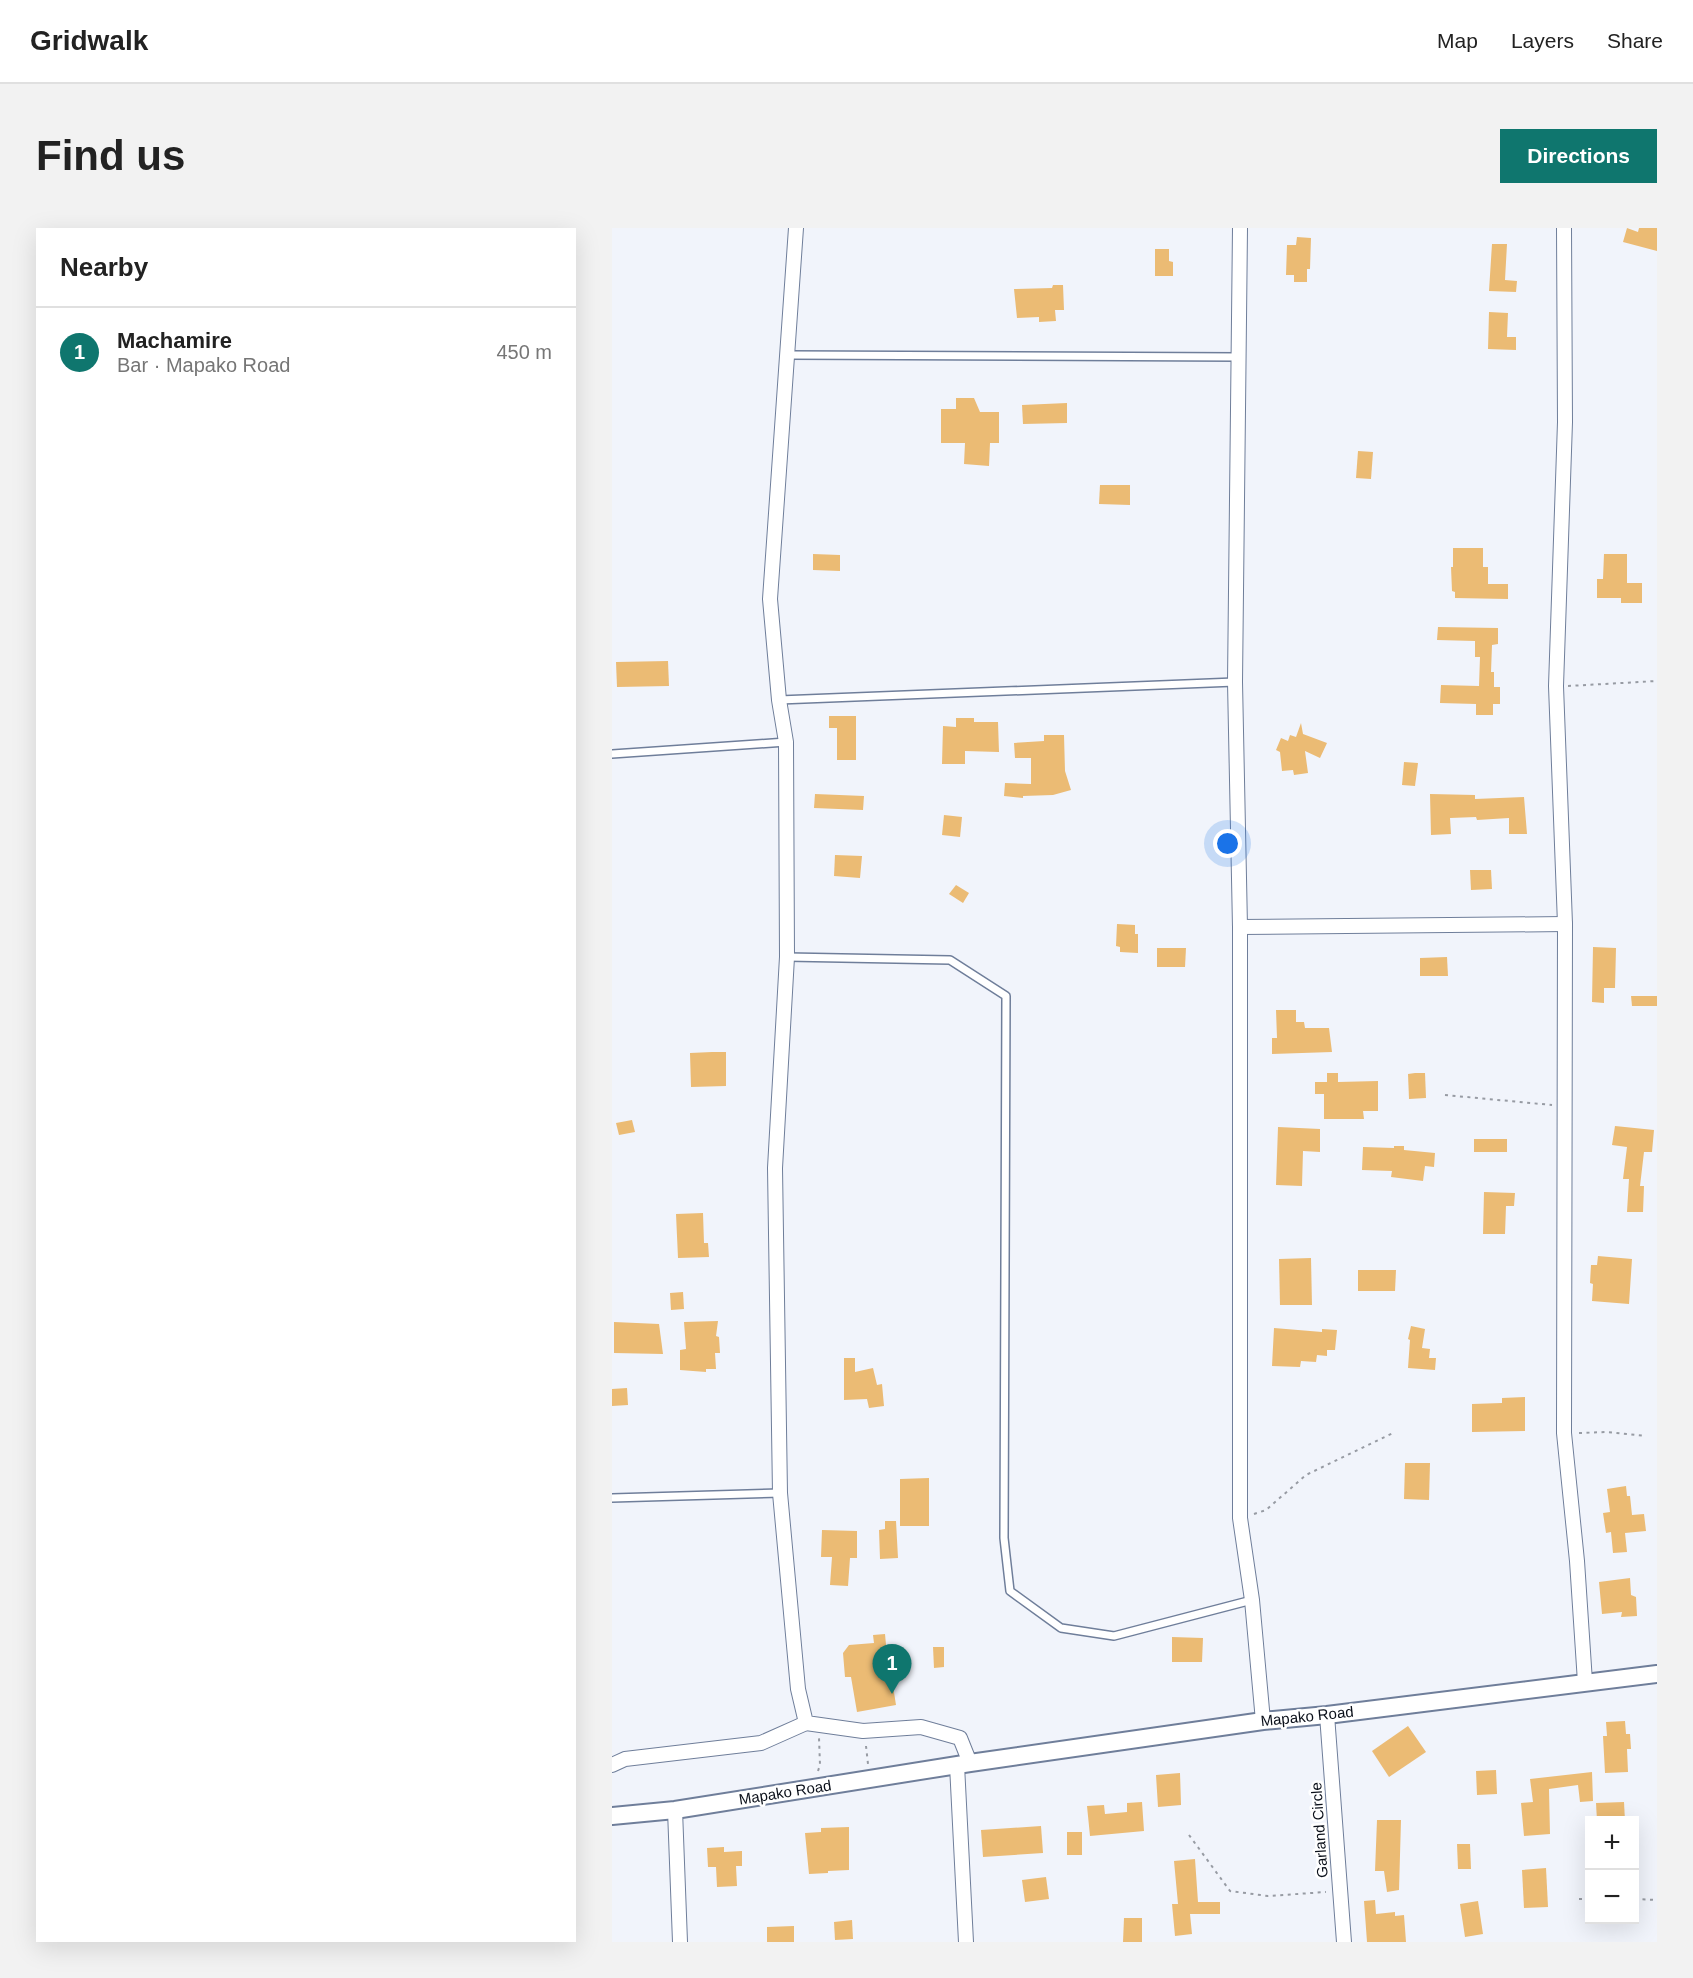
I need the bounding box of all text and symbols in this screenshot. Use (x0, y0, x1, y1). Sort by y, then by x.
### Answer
text: Gridwalk (30, 25, 148, 56)
text: Map (1437, 29, 1478, 52)
text: Layers (1511, 29, 1574, 52)
text: Share (1607, 29, 1663, 52)
button: Directions (1500, 129, 1657, 183)
text: Find us (36, 132, 185, 179)
text: Nearby (60, 252, 148, 282)
text: Machamire (117, 328, 232, 353)
text: 1 (74, 341, 85, 363)
text: 450 m (496, 341, 552, 363)
text: Bar · Mapako Road (117, 354, 290, 376)
your location (1213, 829, 1242, 858)
pin: 1 (872, 1644, 912, 1694)
street label: Mapako Road (1260, 1703, 1354, 1729)
street label: Mapako Road (738, 1776, 832, 1808)
street label: Garland Circle (1307, 1782, 1331, 1878)
map controls (1585, 1816, 1639, 1924)
button: + (1585, 1816, 1639, 1870)
button: − (1585, 1870, 1639, 1924)

